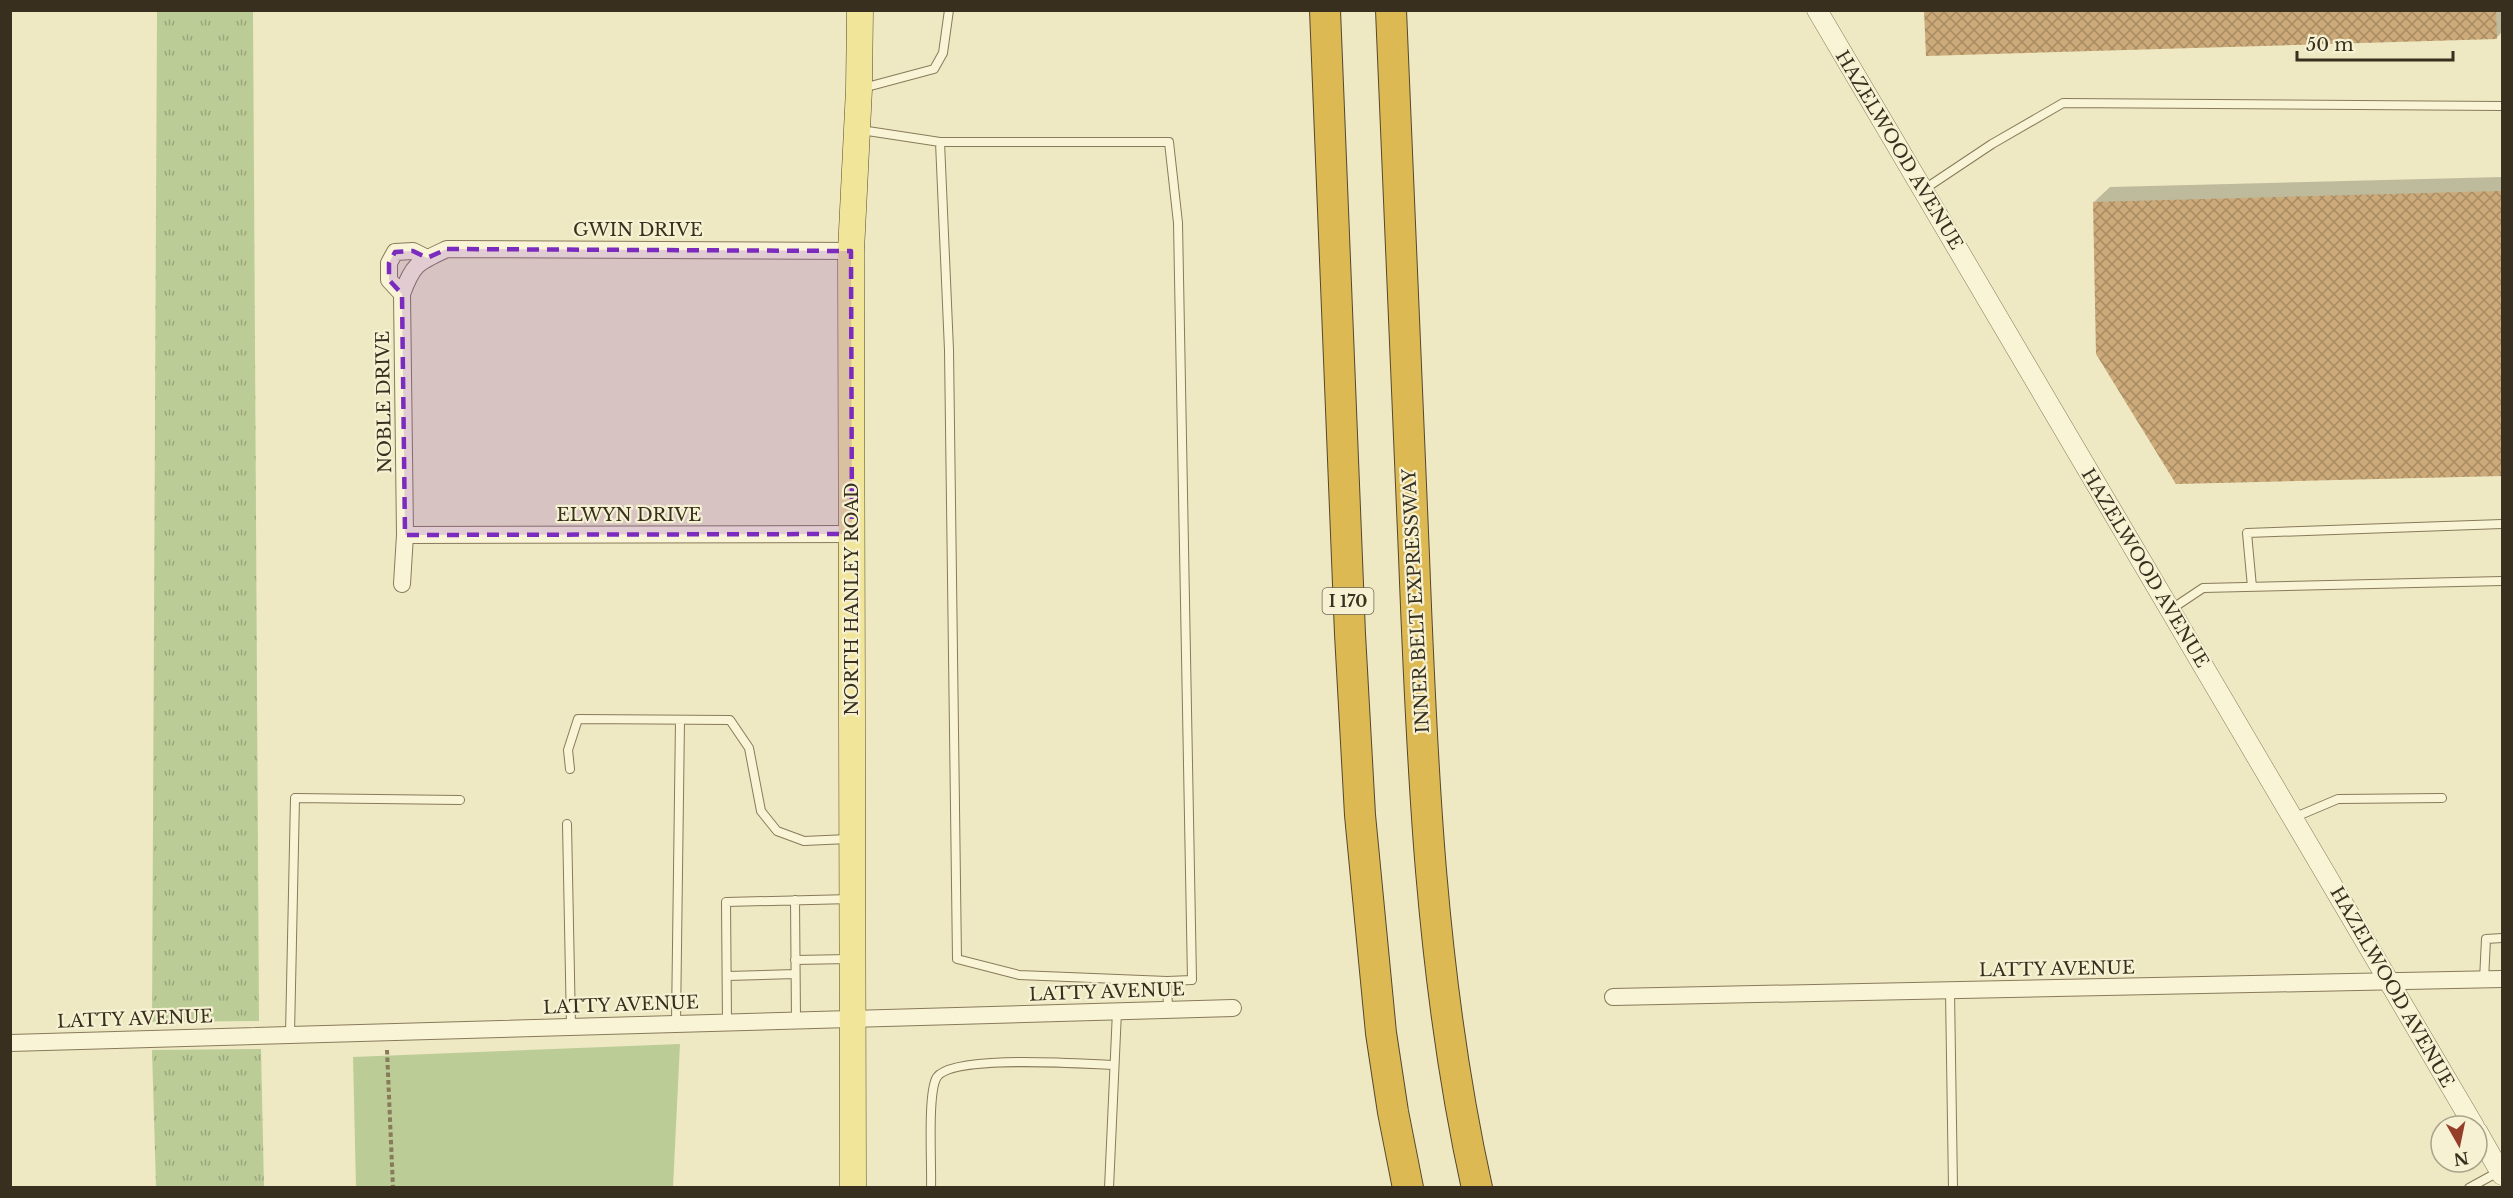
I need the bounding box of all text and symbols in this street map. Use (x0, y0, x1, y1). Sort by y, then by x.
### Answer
scale bar (2297, 24, 2453, 62)
text: 50 m (2306, 34, 2354, 56)
street label: HAZELWOOD AVENUE (1831, 47, 1967, 253)
street label: GWIN DRIVE (573, 219, 703, 241)
street label: NOBLE DRIVE (372, 331, 396, 473)
street label: HAZELWOOD AVENUE (2077, 465, 2213, 671)
street label: INNER BELT EXPRESSWAY (1398, 467, 1434, 734)
street label: NORTH HANLEY ROAD (841, 482, 863, 716)
street label: ELWYN DRIVE (557, 504, 701, 526)
road number: I 170 (1322, 588, 1374, 614)
street label: HAZELWOOD AVENUE (2325, 883, 2459, 1091)
street label: LATTY AVENUE (1979, 957, 2135, 981)
street label: LATTY AVENUE (1029, 978, 1185, 1006)
street label: LATTY AVENUE (543, 991, 699, 1019)
street label: LATTY AVENUE (57, 1005, 213, 1033)
north arrow (2429, 1114, 2489, 1174)
text: N (2452, 1148, 2470, 1170)

